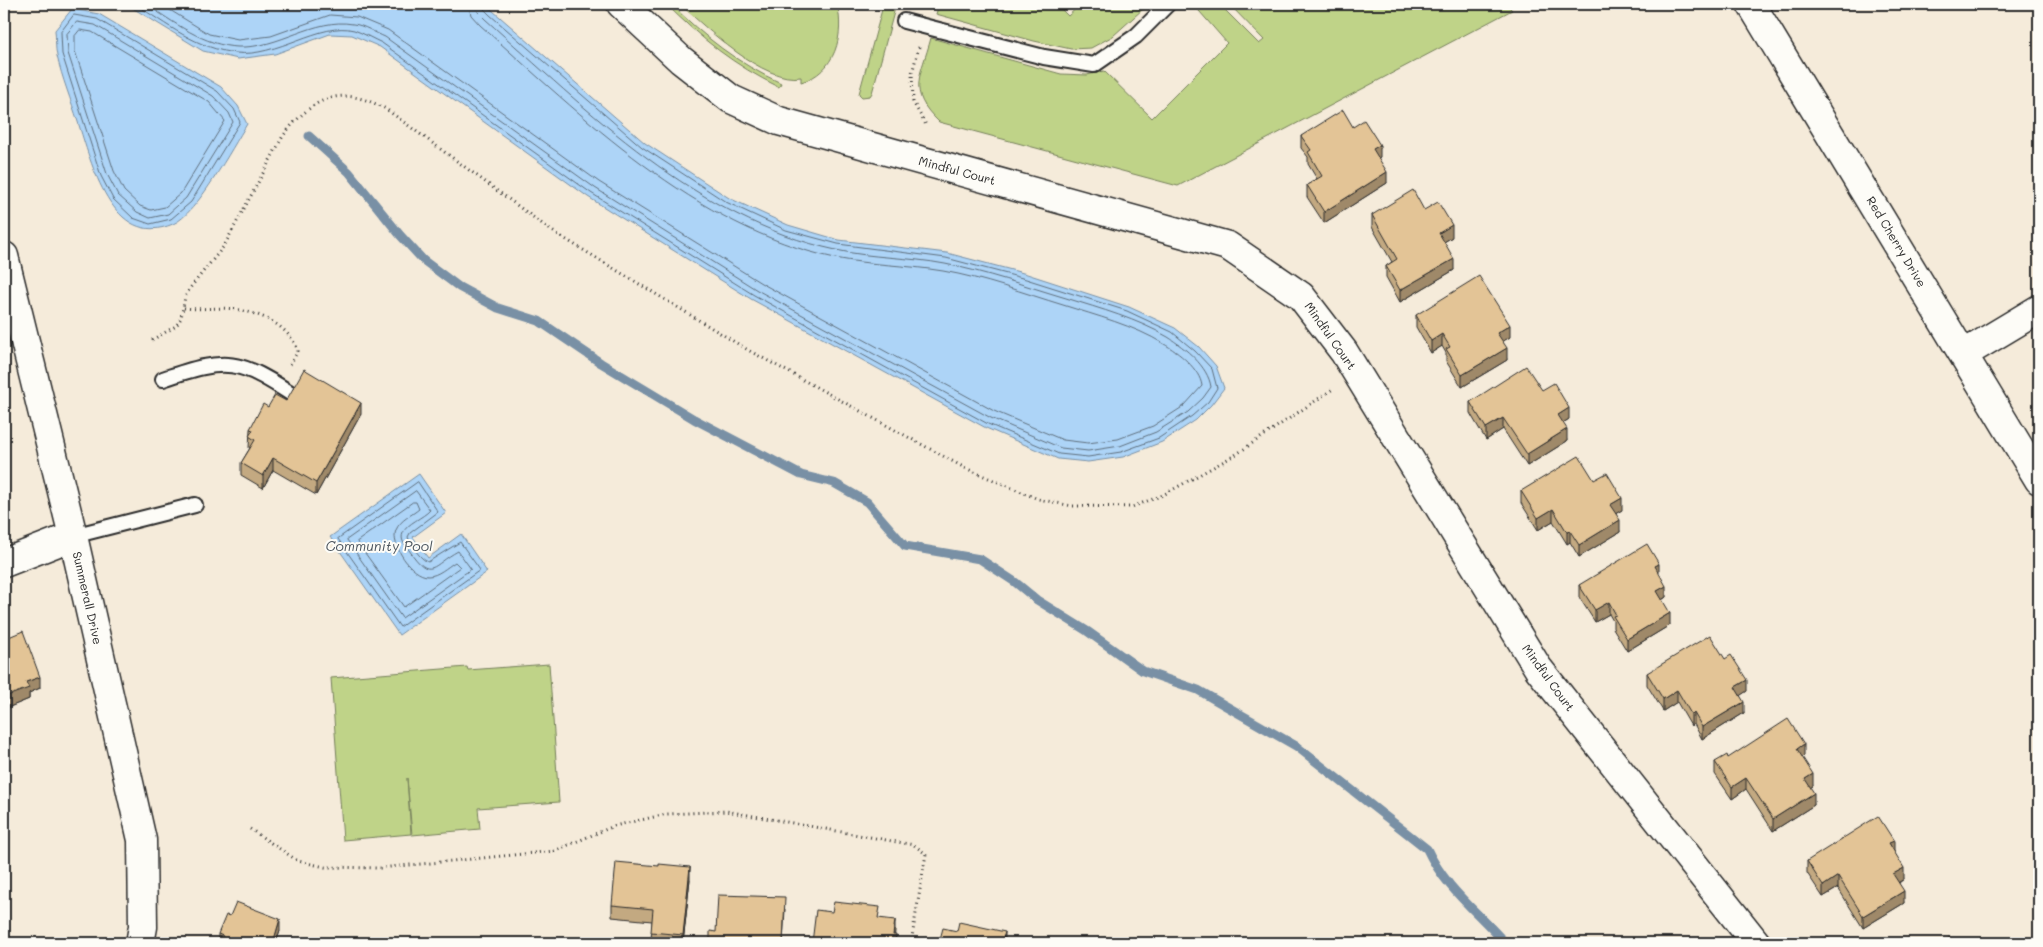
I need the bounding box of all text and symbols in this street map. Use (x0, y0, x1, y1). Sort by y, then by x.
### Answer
street label: Mindful Court (917, 152, 998, 188)
street label: Red Cherry Drive (1863, 193, 1930, 290)
street label: Mindful Court (1302, 298, 1360, 372)
water label: Community Pool (326, 536, 433, 555)
street label: Summerall Drive (69, 550, 106, 646)
street label: Mindful Court (1519, 641, 1579, 714)

